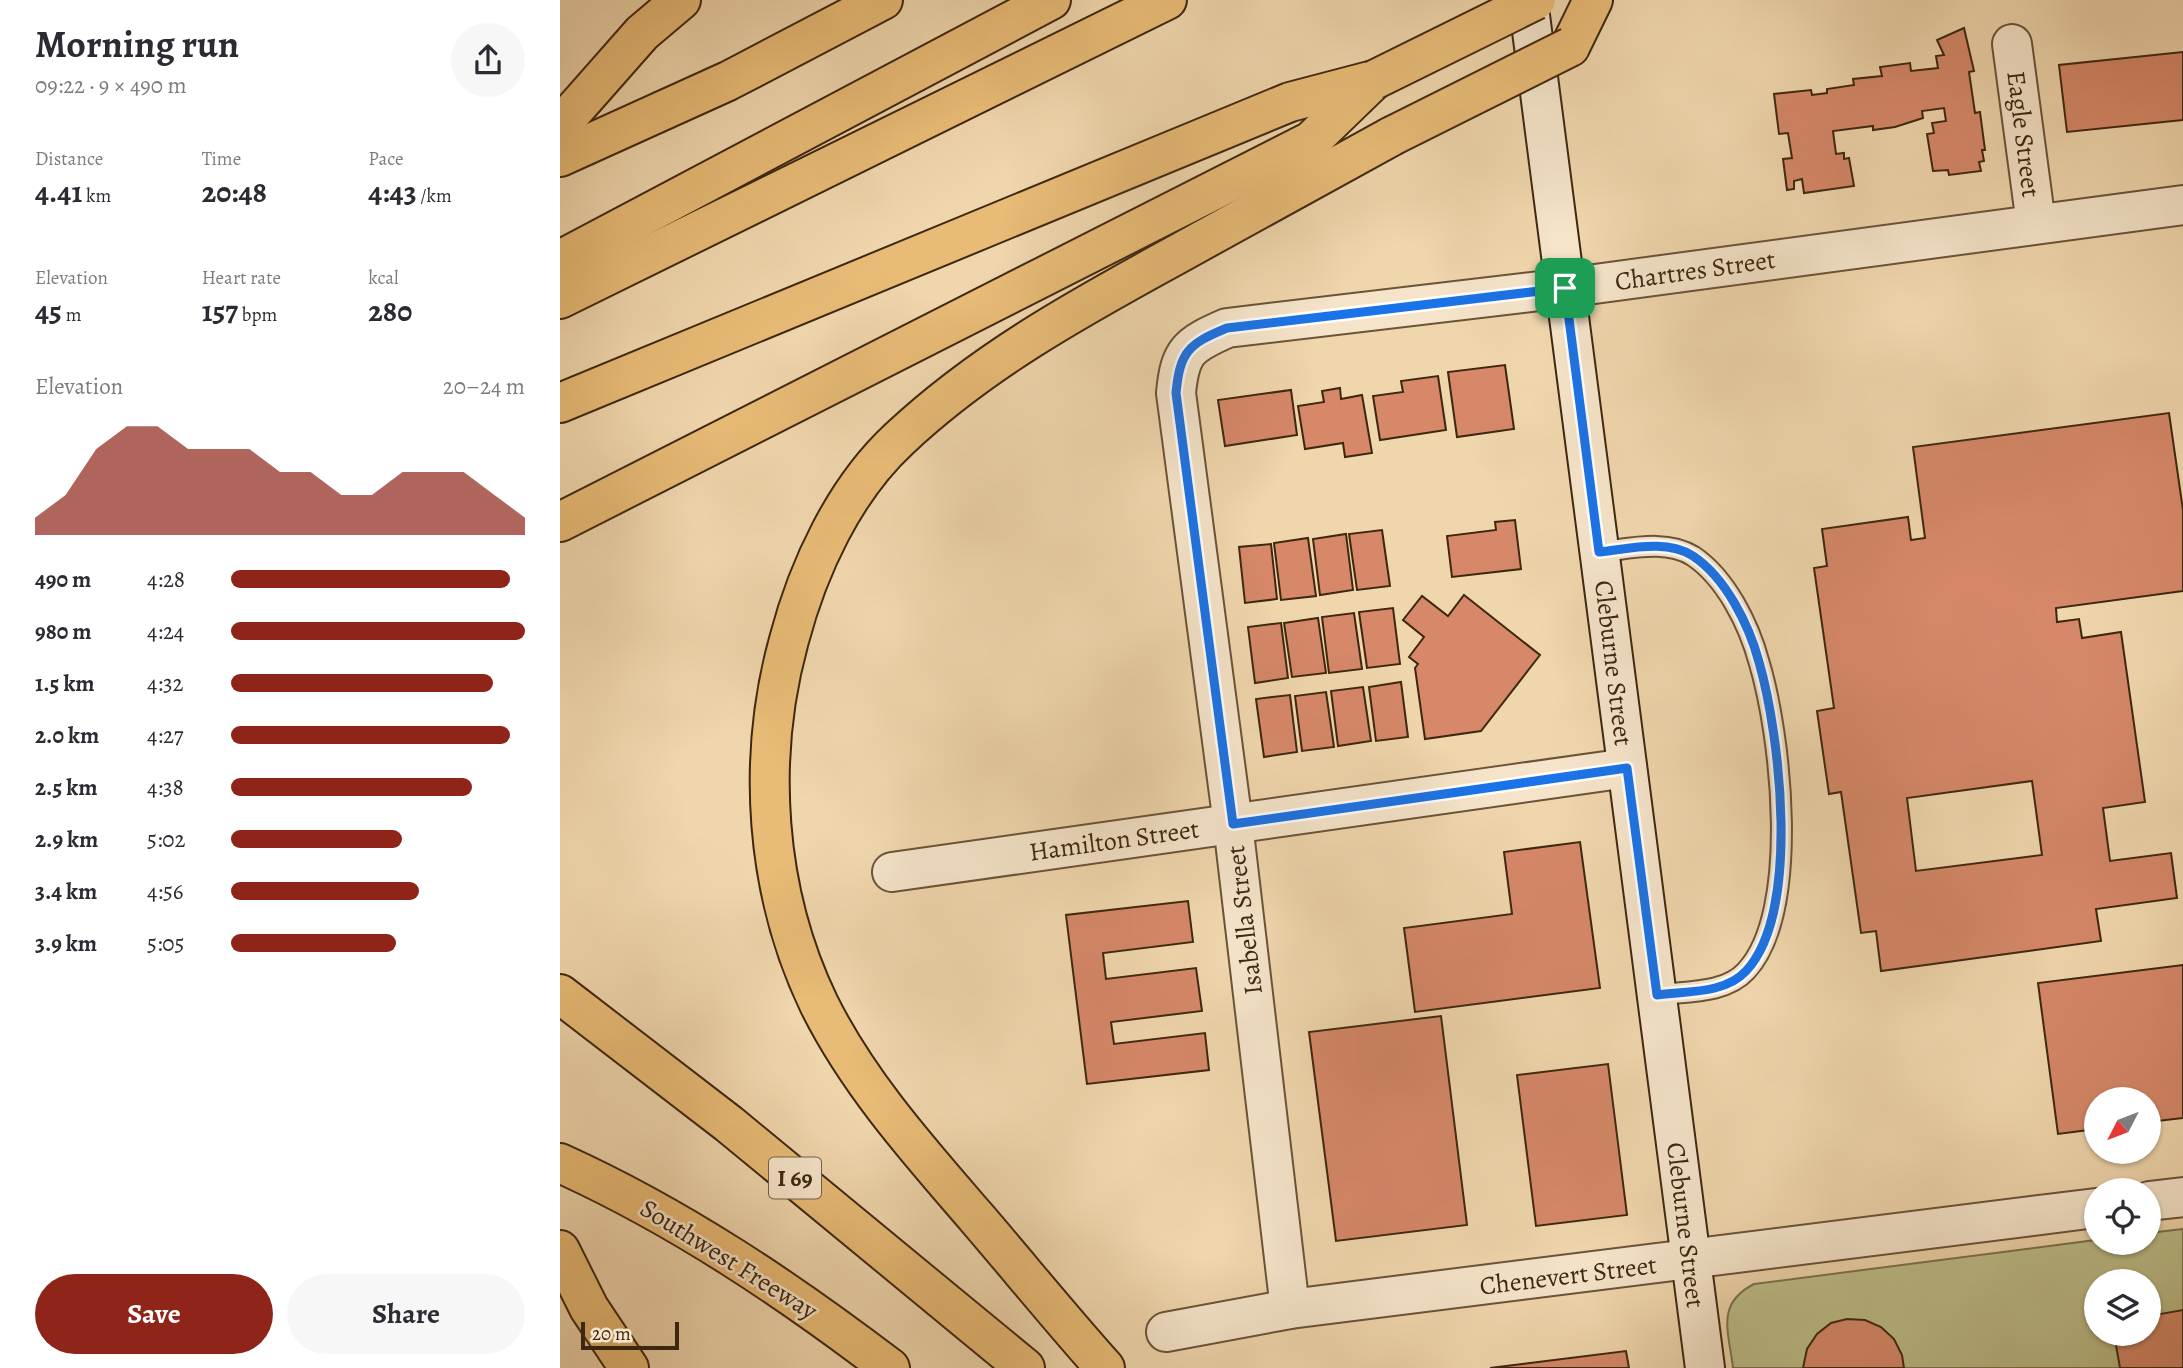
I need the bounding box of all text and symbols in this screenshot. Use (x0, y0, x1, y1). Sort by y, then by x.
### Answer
text: Morning run (35, 18, 239, 70)
button: share (451, 23, 525, 97)
street label: Eagle Street (1998, 69, 2049, 200)
text: 09:22 · 9 × 490 m (35, 70, 187, 101)
text: Distance (35, 146, 103, 172)
text: Time (202, 146, 241, 172)
text: Pace (368, 146, 404, 172)
text: 4.41 (35, 172, 82, 212)
text: 20:48 (202, 172, 267, 212)
text: 4:43 (368, 172, 417, 212)
text: km (82, 183, 111, 209)
text: /km (417, 183, 452, 209)
street label: Chartres Street (1613, 242, 1778, 299)
pin (1535, 258, 1595, 318)
text: Elevation (35, 265, 108, 291)
text: Heart rate (202, 265, 281, 291)
text: kcal (368, 265, 399, 291)
icon: arrive (1546, 269, 1584, 307)
text: 45 (35, 291, 62, 331)
text: 157 (202, 291, 238, 331)
text: 280 (368, 291, 412, 331)
text: m (62, 302, 82, 328)
text: bpm (238, 302, 277, 328)
text: Elevation (35, 371, 123, 402)
text: 20–24 m (443, 371, 525, 402)
text: 490 m (35, 564, 91, 595)
text: 4:28 (147, 564, 185, 595)
street label: Cleburne Street (1586, 578, 1641, 748)
text: 980 m (35, 616, 92, 647)
text: 4:24 (147, 616, 184, 647)
text: 1.5 km (35, 668, 95, 699)
text: 4:32 (147, 668, 183, 699)
text: 2.0 km (35, 720, 99, 751)
text: 4:27 (147, 720, 183, 751)
text: 2.5 km (35, 772, 97, 803)
text: 4:38 (147, 772, 184, 803)
street label: Hamilton Street (1027, 811, 1202, 870)
text: 2.9 km (35, 824, 98, 855)
text: 5:02 (147, 824, 186, 855)
street label: Isabella Street (1218, 843, 1271, 997)
text: 3.4 km (35, 876, 97, 907)
text: 4:56 (147, 876, 183, 907)
text: 3.9 km (35, 928, 97, 959)
text: 5:05 (147, 928, 185, 959)
north arrow (2084, 1087, 2161, 1164)
map controls (2084, 1087, 2161, 1346)
street label: Cleburne Street (1658, 1140, 1713, 1310)
road number: I 69 (769, 1158, 821, 1198)
button: locate (2084, 1178, 2161, 1255)
street label: Southwest Freeway (633, 1191, 824, 1328)
street label: Chenevert Street (1478, 1247, 1659, 1304)
button: layers (2084, 1269, 2161, 1346)
button: Save (35, 1274, 273, 1354)
button: Share (287, 1274, 525, 1354)
scale bar (581, 1319, 679, 1351)
text: 20 m (592, 1321, 631, 1347)

